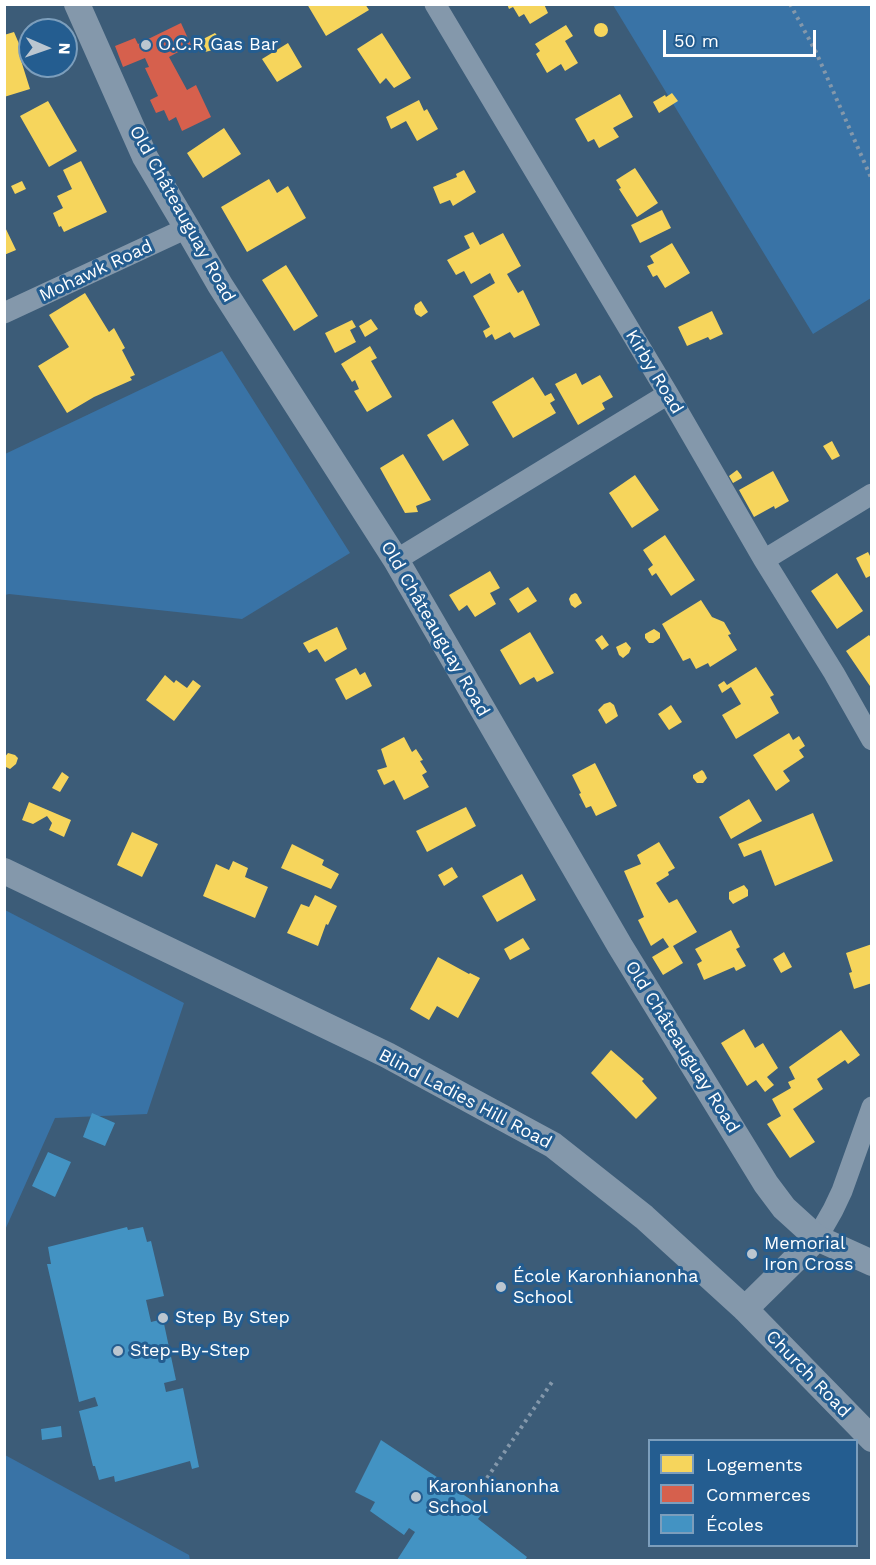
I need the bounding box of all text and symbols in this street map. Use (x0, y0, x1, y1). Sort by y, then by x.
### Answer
north arrow (18, 18, 78, 78)
scale bar (666, 18, 819, 56)
text: 50 m (674, 30, 719, 51)
place label: O.C.R Gas Bar (158, 34, 278, 56)
marker: O.C.R Gas Bar (139, 38, 153, 52)
text: N (55, 42, 74, 55)
street label: Old Châteauguay Road (124, 122, 240, 306)
street label: Mohawk Road (36, 235, 156, 307)
street label: Kirby Road (620, 326, 688, 418)
street label: Old Châteauguay Road (376, 538, 494, 720)
street label: Old Châteauguay Road (620, 957, 744, 1137)
street label: Blind Ladies Hill Road (375, 1044, 555, 1154)
place label: Memorial Iron Cross (764, 1233, 854, 1276)
marker: Memorial Iron Cross (745, 1247, 759, 1261)
place label: École Karonhianonha School (513, 1266, 698, 1308)
marker: École Karonhianonha School (494, 1280, 508, 1294)
place label: Step By Step (175, 1307, 290, 1329)
marker: Step By Step (156, 1311, 170, 1325)
street label: Church Road (761, 1326, 855, 1422)
place label: Step-By-Step (130, 1340, 250, 1362)
marker: Step-By-Step (111, 1344, 125, 1358)
legend (648, 1439, 858, 1547)
text: Logements (706, 1454, 803, 1475)
place label: Karonhianonha School (428, 1476, 559, 1518)
text: Commerces (706, 1484, 811, 1505)
marker: Karonhianonha School (409, 1490, 423, 1504)
text: Écoles (706, 1514, 763, 1535)

